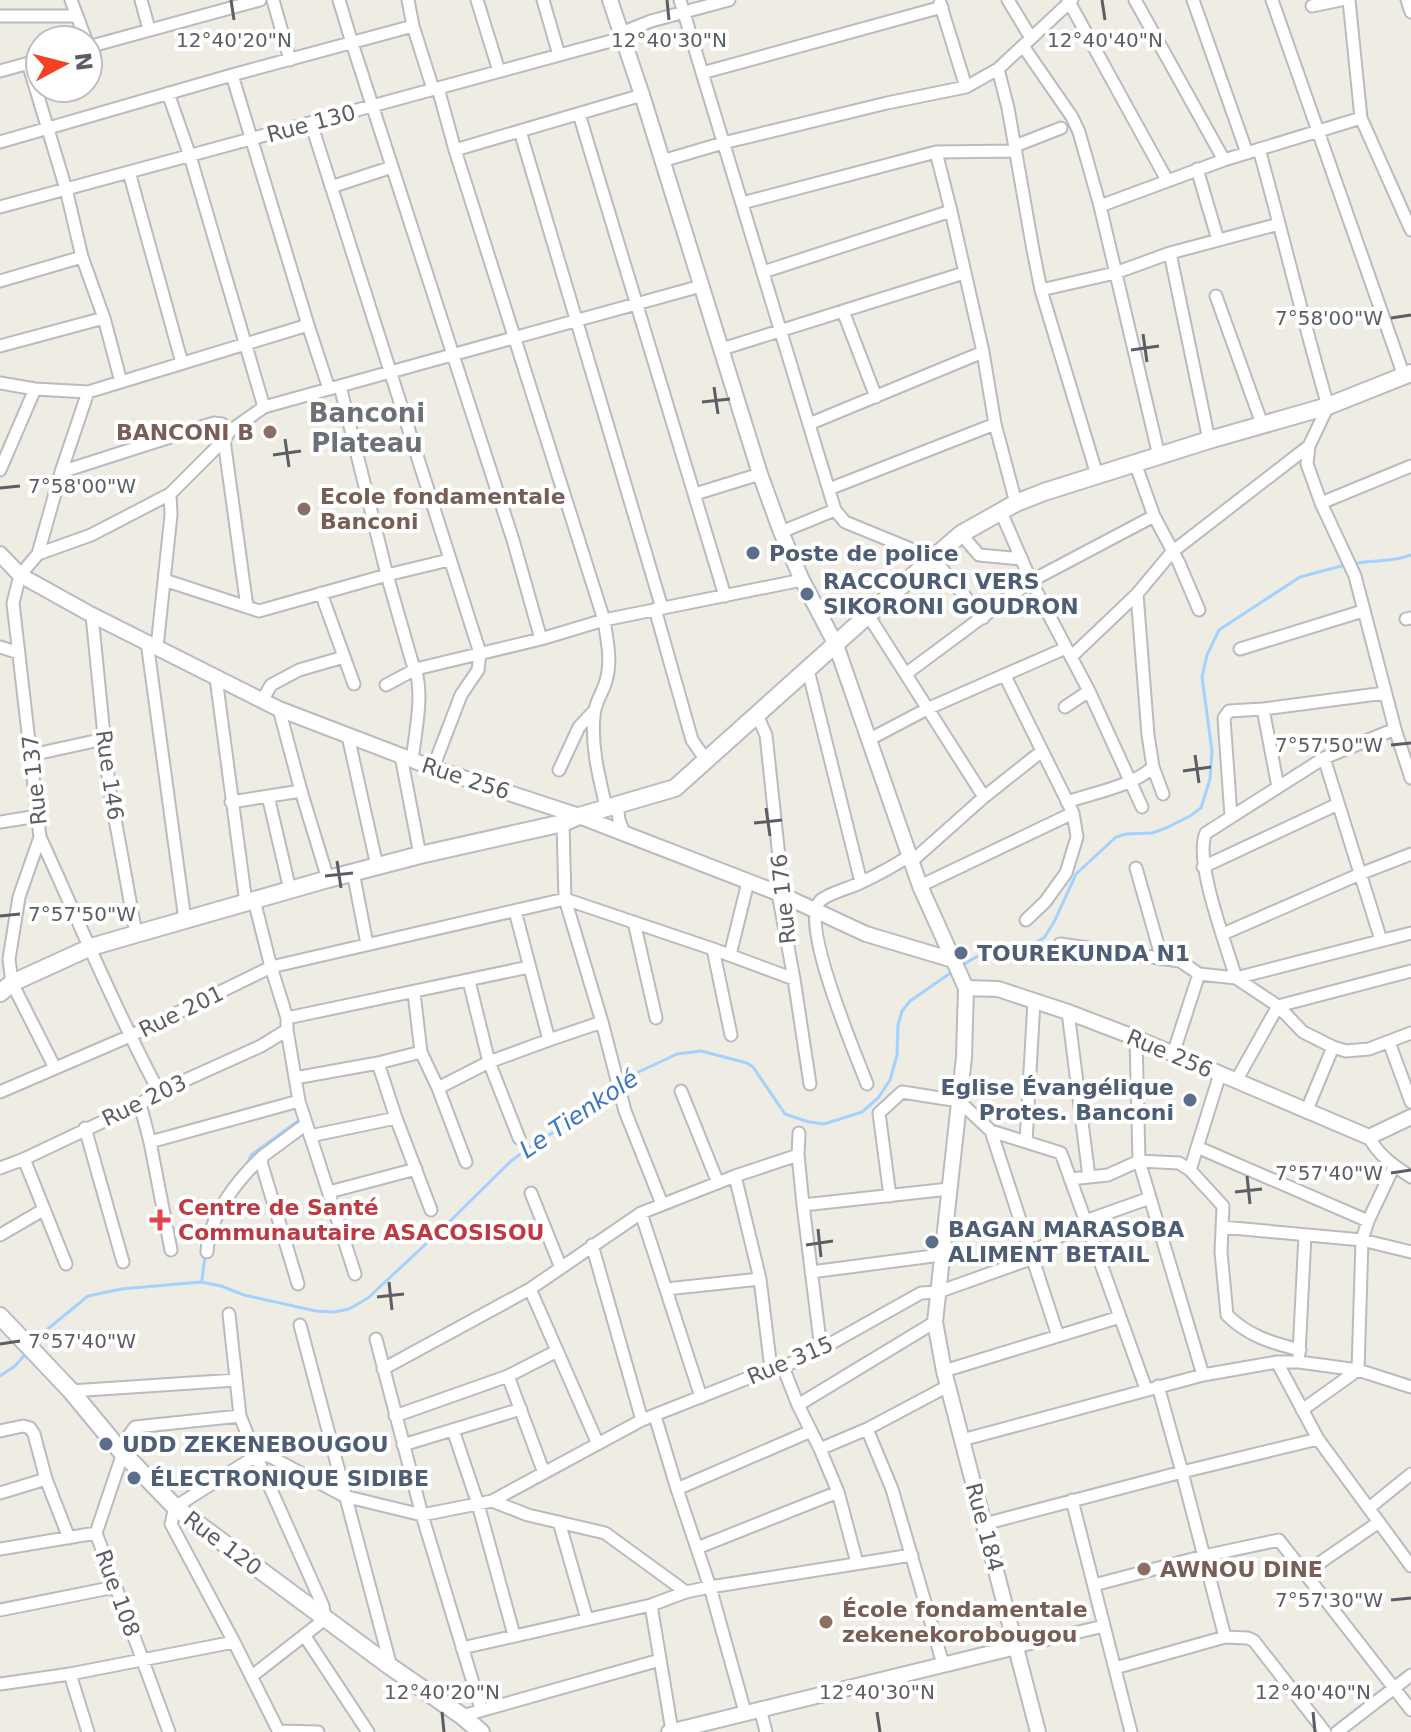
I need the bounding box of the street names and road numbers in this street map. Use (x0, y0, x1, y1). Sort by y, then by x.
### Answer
street label: Rue 130 (264, 100, 358, 147)
street label: Rue 146 (91, 728, 128, 822)
street label: Rue 137 (17, 734, 52, 826)
street label: Rue 256 (419, 753, 513, 804)
street label: Rue 176 (766, 853, 801, 945)
street label: Rue 201 (135, 980, 227, 1043)
street label: Rue 256 (1123, 1024, 1216, 1083)
street label: Rue 203 (98, 1069, 190, 1132)
street label: Rue 315 (744, 1331, 837, 1390)
street label: Rue 184 (961, 1480, 1008, 1574)
street label: Rue 120 (179, 1506, 266, 1581)
street label: Rue 108 (90, 1546, 145, 1640)

